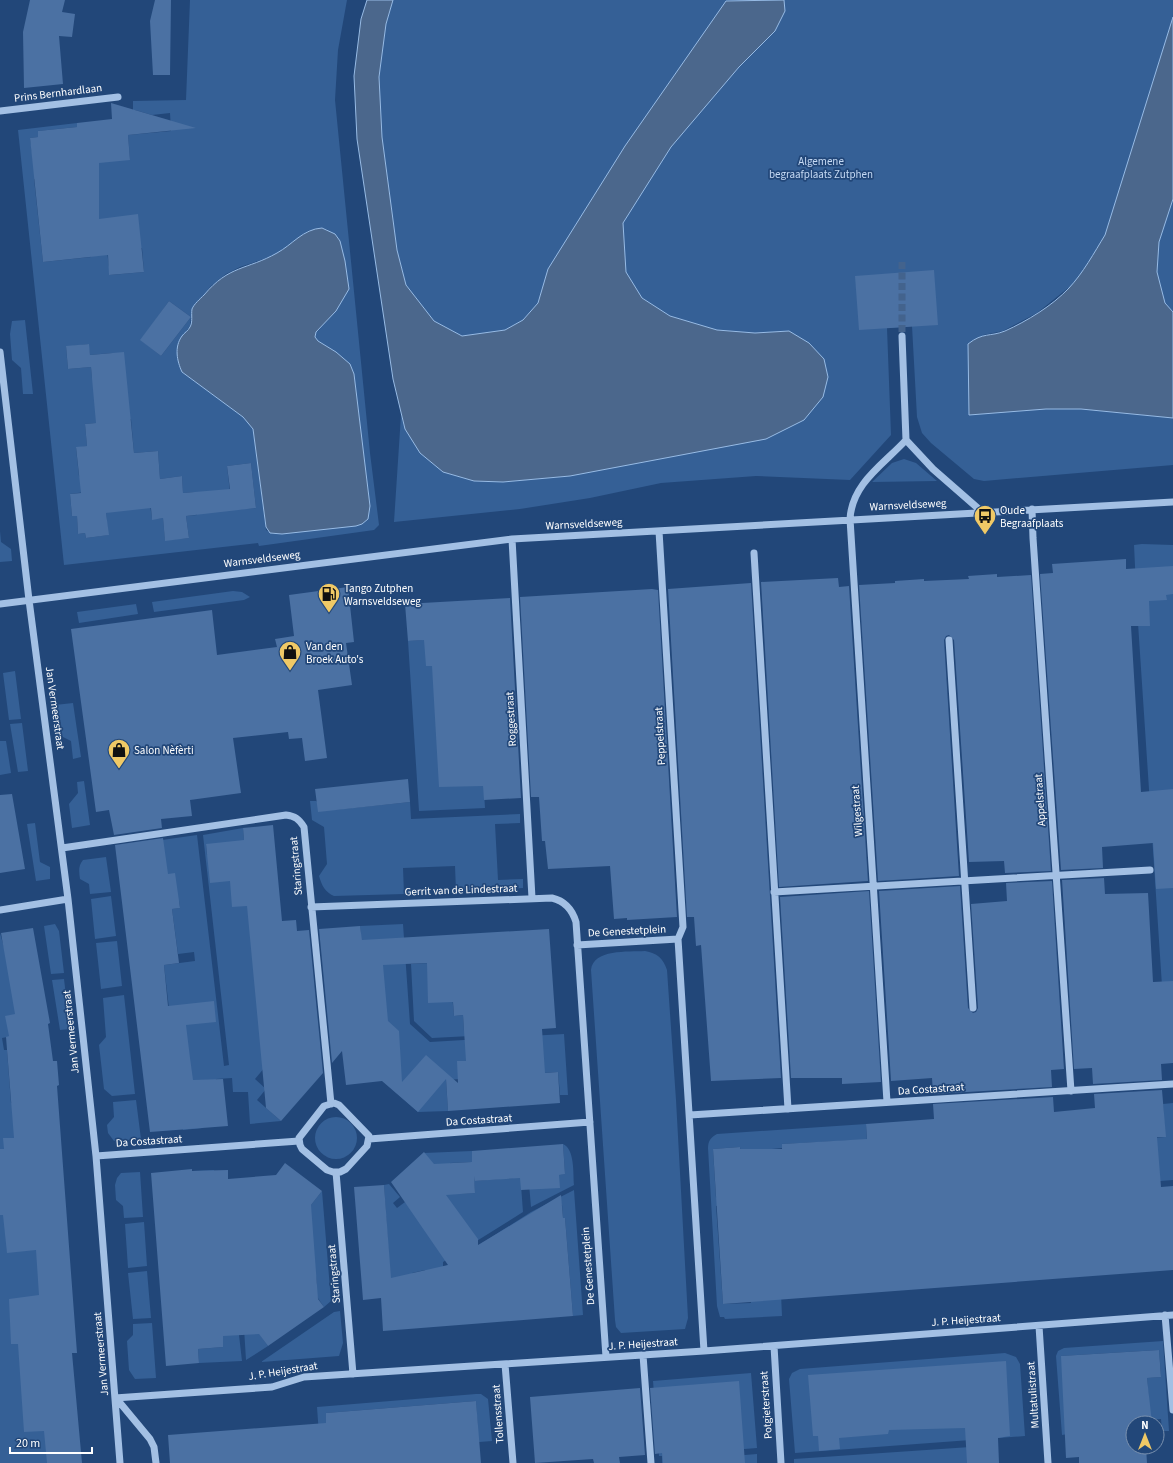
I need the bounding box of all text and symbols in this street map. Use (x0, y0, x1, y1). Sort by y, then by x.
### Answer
street label: Prins Bernhardlaan (13, 80, 103, 106)
park label: Algemene begraafplaats Zutphen (769, 154, 873, 182)
street label: Warnsveldseweg (869, 495, 947, 514)
bus stop icon: Oude Begraafplaats (972, 503, 998, 536)
place label: Oude Begraafplaats (1000, 503, 1064, 531)
street label: Warnsveldseweg (545, 514, 623, 533)
street label: Warnsveldseweg (223, 547, 301, 571)
fuel station icon: Tango Zutphen Warnsveldseweg (316, 581, 342, 614)
place label: Tango Zutphen Warnsveldseweg (344, 581, 421, 609)
shop icon: Van den Broek Auto's (277, 639, 303, 672)
place label: Van den Broek Auto's (306, 639, 364, 667)
street label: Jan Vermeerstraat (42, 665, 68, 751)
street label: Roggestraat (502, 691, 520, 747)
street label: Peppelstraat (651, 706, 669, 765)
shop icon: Salon Nèfèrti (106, 737, 132, 770)
place label: Salon Nèfèrti (134, 743, 194, 758)
street label: Appelstraat (1031, 773, 1049, 827)
street label: Wilgestraat (848, 785, 866, 837)
street label: Staringstraat (286, 836, 306, 896)
street label: Gerrit van de Lindestraat (404, 881, 518, 899)
street label: De Genestetplein (588, 921, 666, 941)
street label: Jan Vermeerstraat (59, 989, 83, 1075)
street label: Da Costastraat (897, 1079, 965, 1099)
street label: Da Costastraat (445, 1110, 513, 1130)
street label: Da Costastraat (115, 1131, 183, 1151)
street label: De Genestetplein (578, 1226, 598, 1306)
street label: Staringstraat (324, 1244, 344, 1304)
street label: J. P. Heijestraat (931, 1310, 1002, 1330)
street label: Jan Vermeerstraat (90, 1311, 112, 1396)
street label: J. P. Heijestraat (608, 1334, 679, 1354)
street label: J. P. Heijestraat (247, 1358, 319, 1384)
street label: Multatulistraat (1023, 1361, 1043, 1429)
street label: Potgieterstraat (756, 1370, 776, 1439)
street label: Tollensstraat (488, 1384, 508, 1444)
north arrow (1125, 1415, 1165, 1455)
text: N (1141, 1418, 1149, 1433)
scale bar (10, 1429, 92, 1455)
text: 20 m (16, 1435, 40, 1452)

